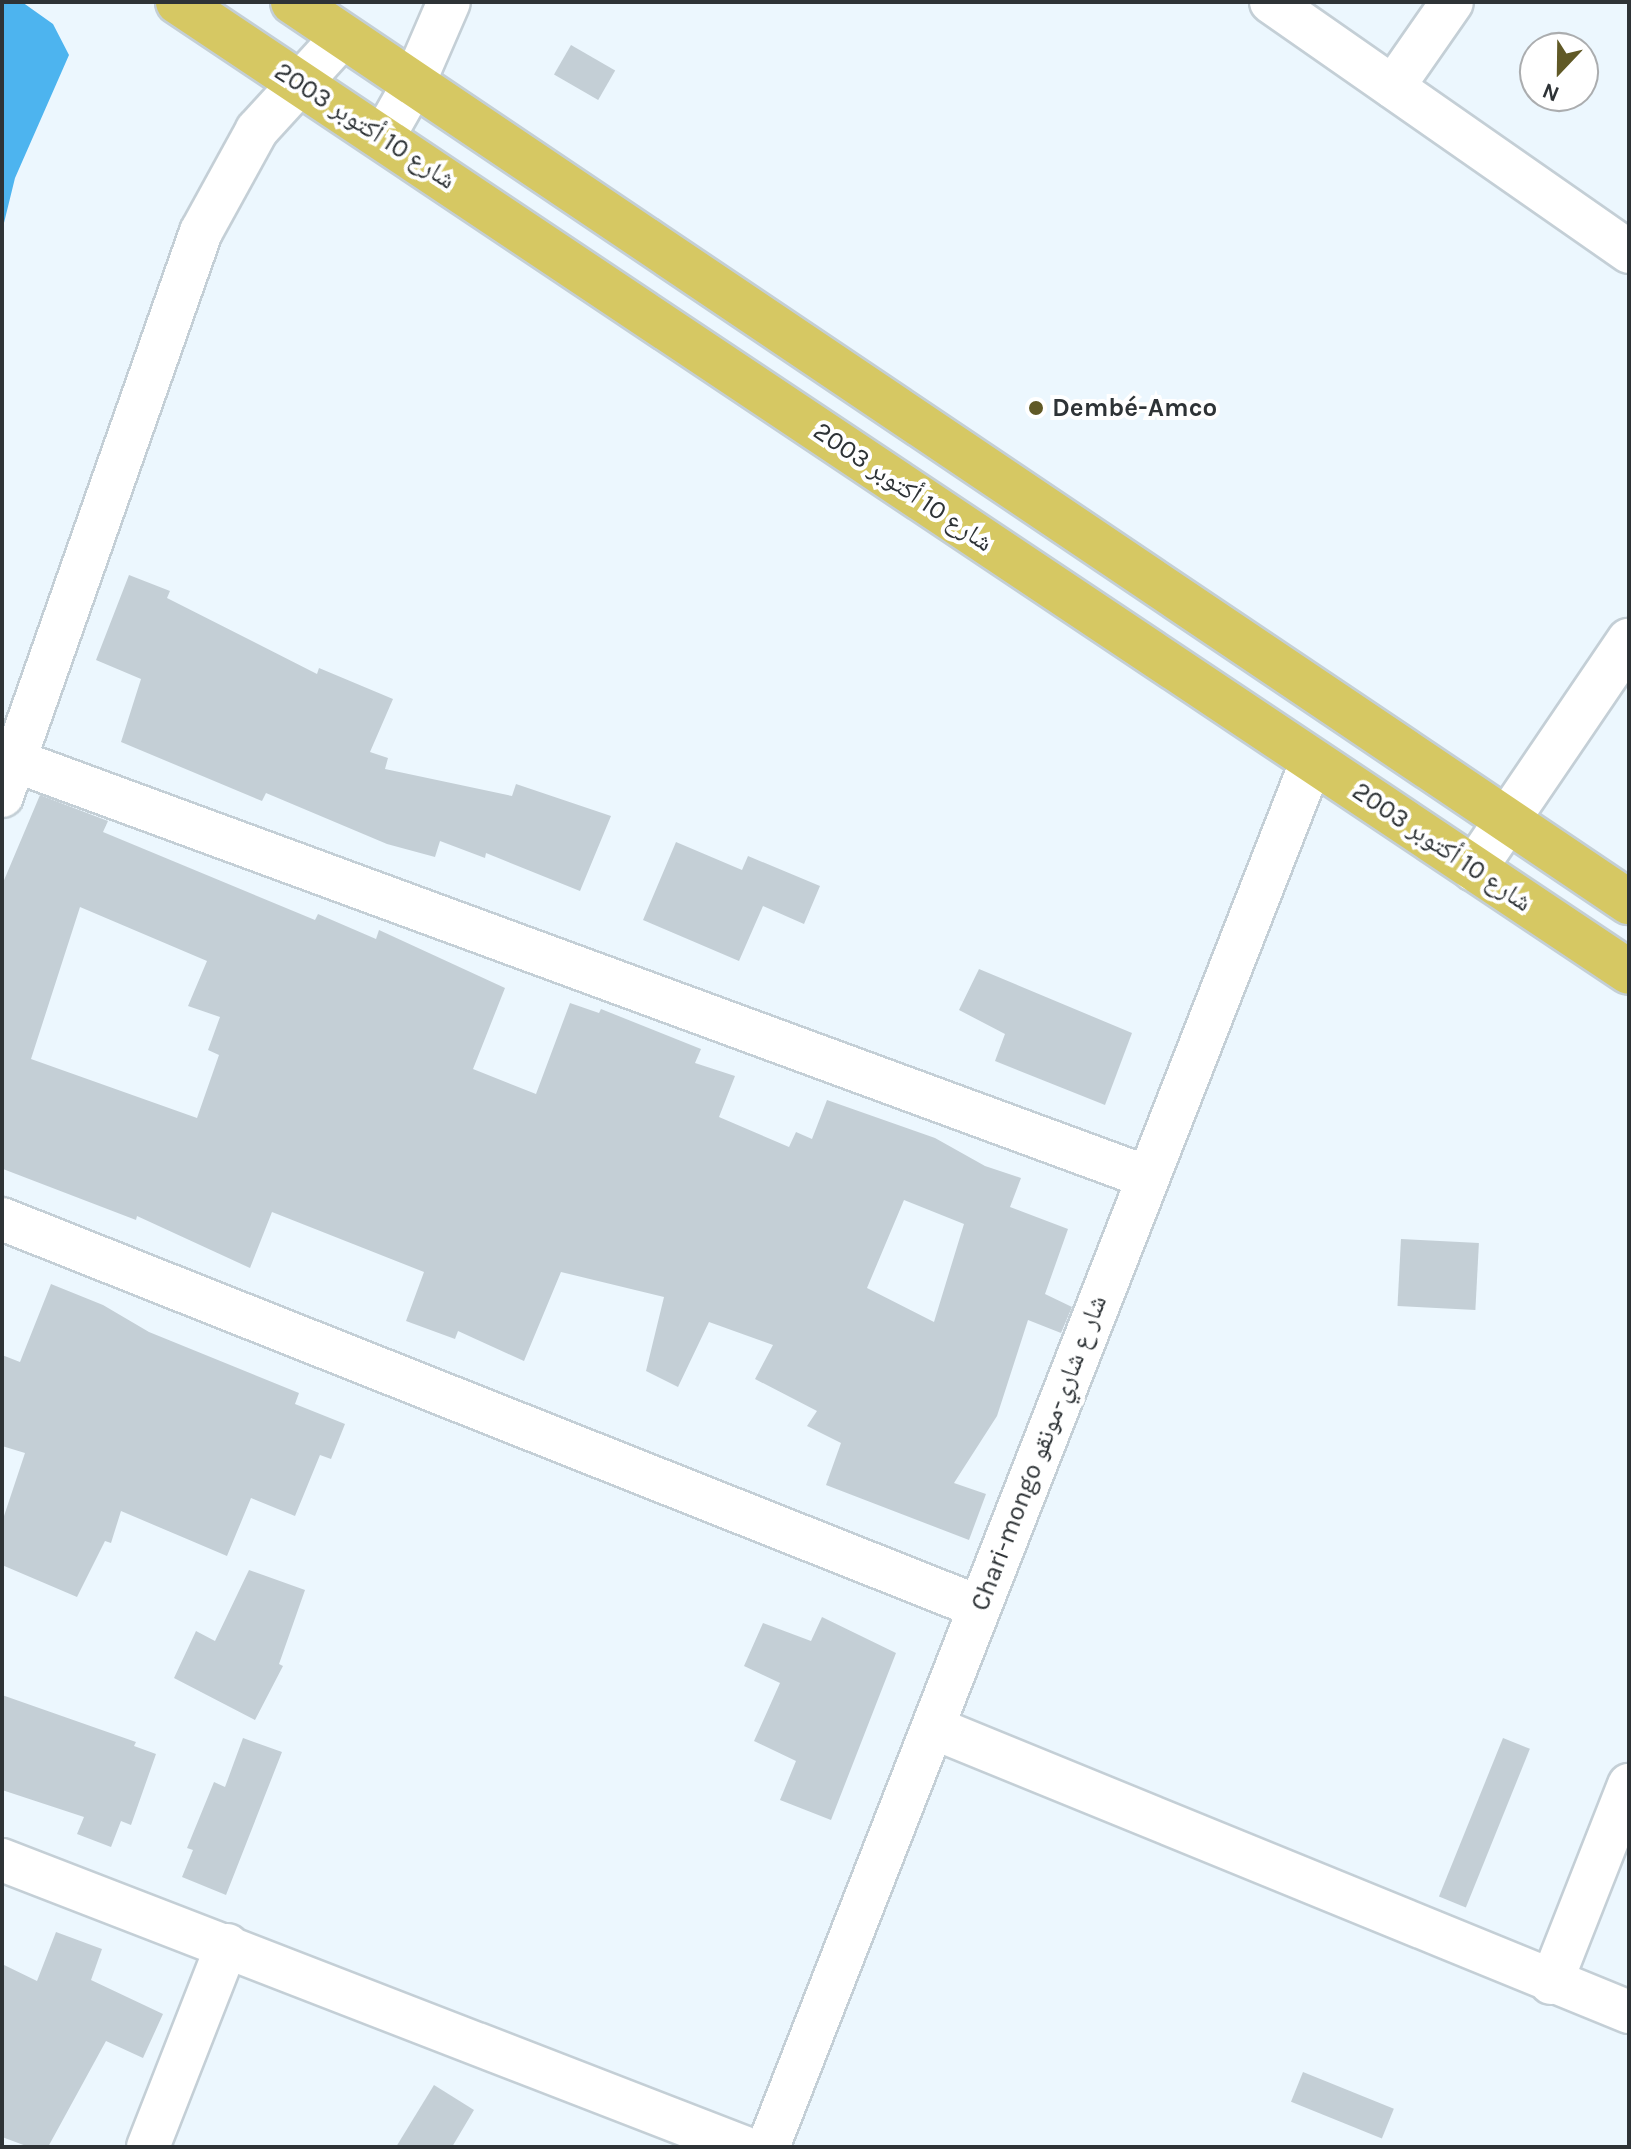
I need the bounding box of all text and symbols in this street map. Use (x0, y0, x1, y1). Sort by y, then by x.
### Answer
north arrow (1519, 32, 1599, 112)
street label: شارع 10 أكتوبر 2003 (269, 56, 461, 196)
text: N (1539, 77, 1563, 107)
place label: Dembé-Amco (1052, 392, 1217, 424)
marker: Dembé-Amco (1027, 399, 1045, 417)
street label: شارع 10 أكتوبر 2003 (807, 416, 999, 558)
street label: شارع 10 أكتوبر 2003 (1346, 776, 1538, 918)
street label: Chari-mongo شار ع شاري-مونقو (964, 1291, 1114, 1615)

